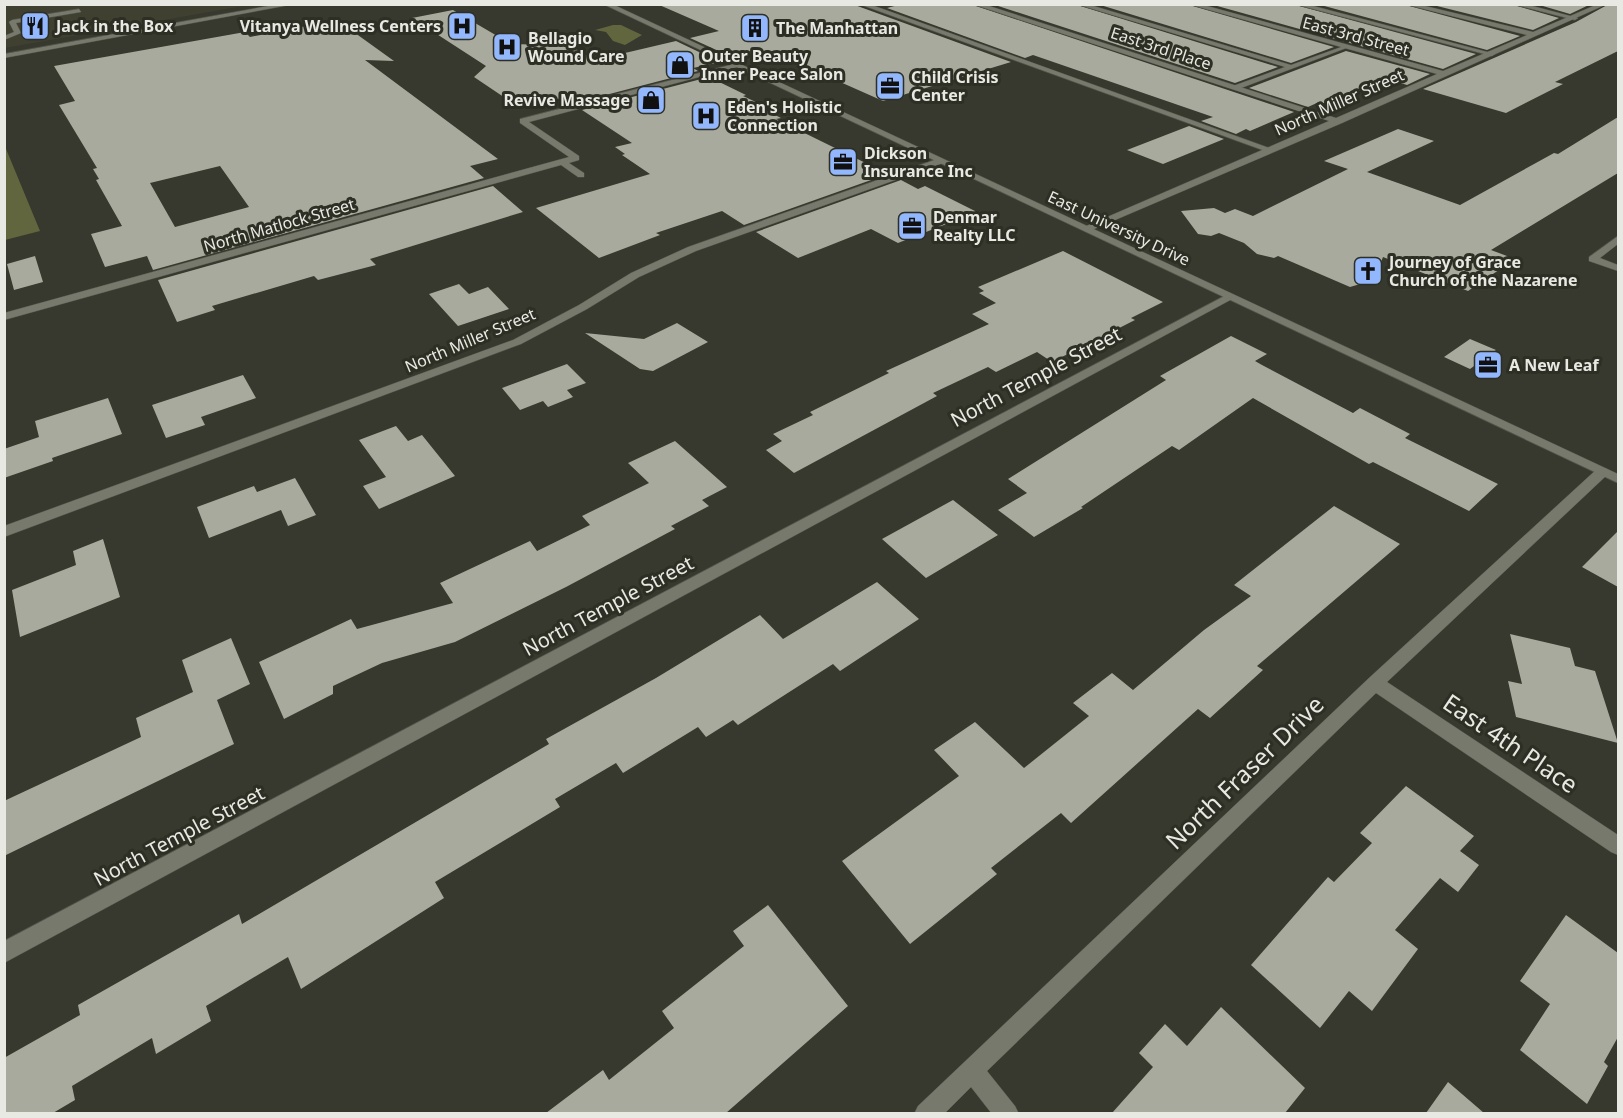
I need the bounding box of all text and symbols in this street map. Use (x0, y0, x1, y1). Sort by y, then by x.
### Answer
restaurant icon: Jack in the Box (19, 10, 51, 42)
hospital icon: Vitanya Wellness Centers (446, 10, 478, 42)
street label: East 3rd Street (1300, 11, 1412, 61)
building icon: The Manhattan (739, 12, 771, 44)
place label: Jack in the Box (54, 15, 174, 37)
place label: Vitanya Wellness Centers (240, 15, 441, 37)
place label: The Manhattan (776, 17, 898, 39)
street label: East 3rd Place (1108, 21, 1214, 75)
place label: Bellagio Wound Care (528, 27, 624, 67)
hospital icon: Bellagio Wound Care (491, 31, 523, 63)
place label: Outer Beauty Inner Peace Salon (701, 45, 844, 85)
shop icon: Outer Beauty Inner Peace Salon (664, 49, 696, 81)
street label: North Miller Street (1271, 63, 1407, 140)
place label: Child Crisis Center (911, 66, 999, 106)
office icon: Child Crisis Center (874, 70, 906, 102)
shop icon: Revive Massage (635, 84, 667, 116)
place label: Revive Massage (504, 89, 630, 111)
place label: Eden's Holistic Connection (727, 96, 842, 136)
hospital icon: Eden's Holistic Connection (690, 100, 722, 132)
place label: Dickson Insurance Inc (864, 142, 973, 182)
office icon: Dickson Insurance Inc (827, 146, 859, 178)
street label: East University Drive (1044, 185, 1194, 271)
street label: North Matlock Street (201, 193, 357, 257)
place label: Denmar Realty LLC (933, 206, 1015, 246)
office icon: Denmar Realty LLC (896, 210, 928, 242)
place label: Journey of Grace Church of the Nazarene (1387, 251, 1578, 291)
church icon: Journey of Grace Church of the Nazarene (1352, 255, 1384, 287)
street label: North Miller Street (401, 303, 539, 377)
street label: North Temple Street (946, 320, 1126, 433)
office icon: A New Leaf (1472, 349, 1504, 381)
place label: A New Leaf (1509, 354, 1599, 376)
street label: North Temple Street (518, 549, 698, 662)
street label: East 4th Place (1437, 685, 1585, 800)
street label: North Fraser Drive (1158, 688, 1330, 856)
street label: North Temple Street (89, 779, 269, 892)

